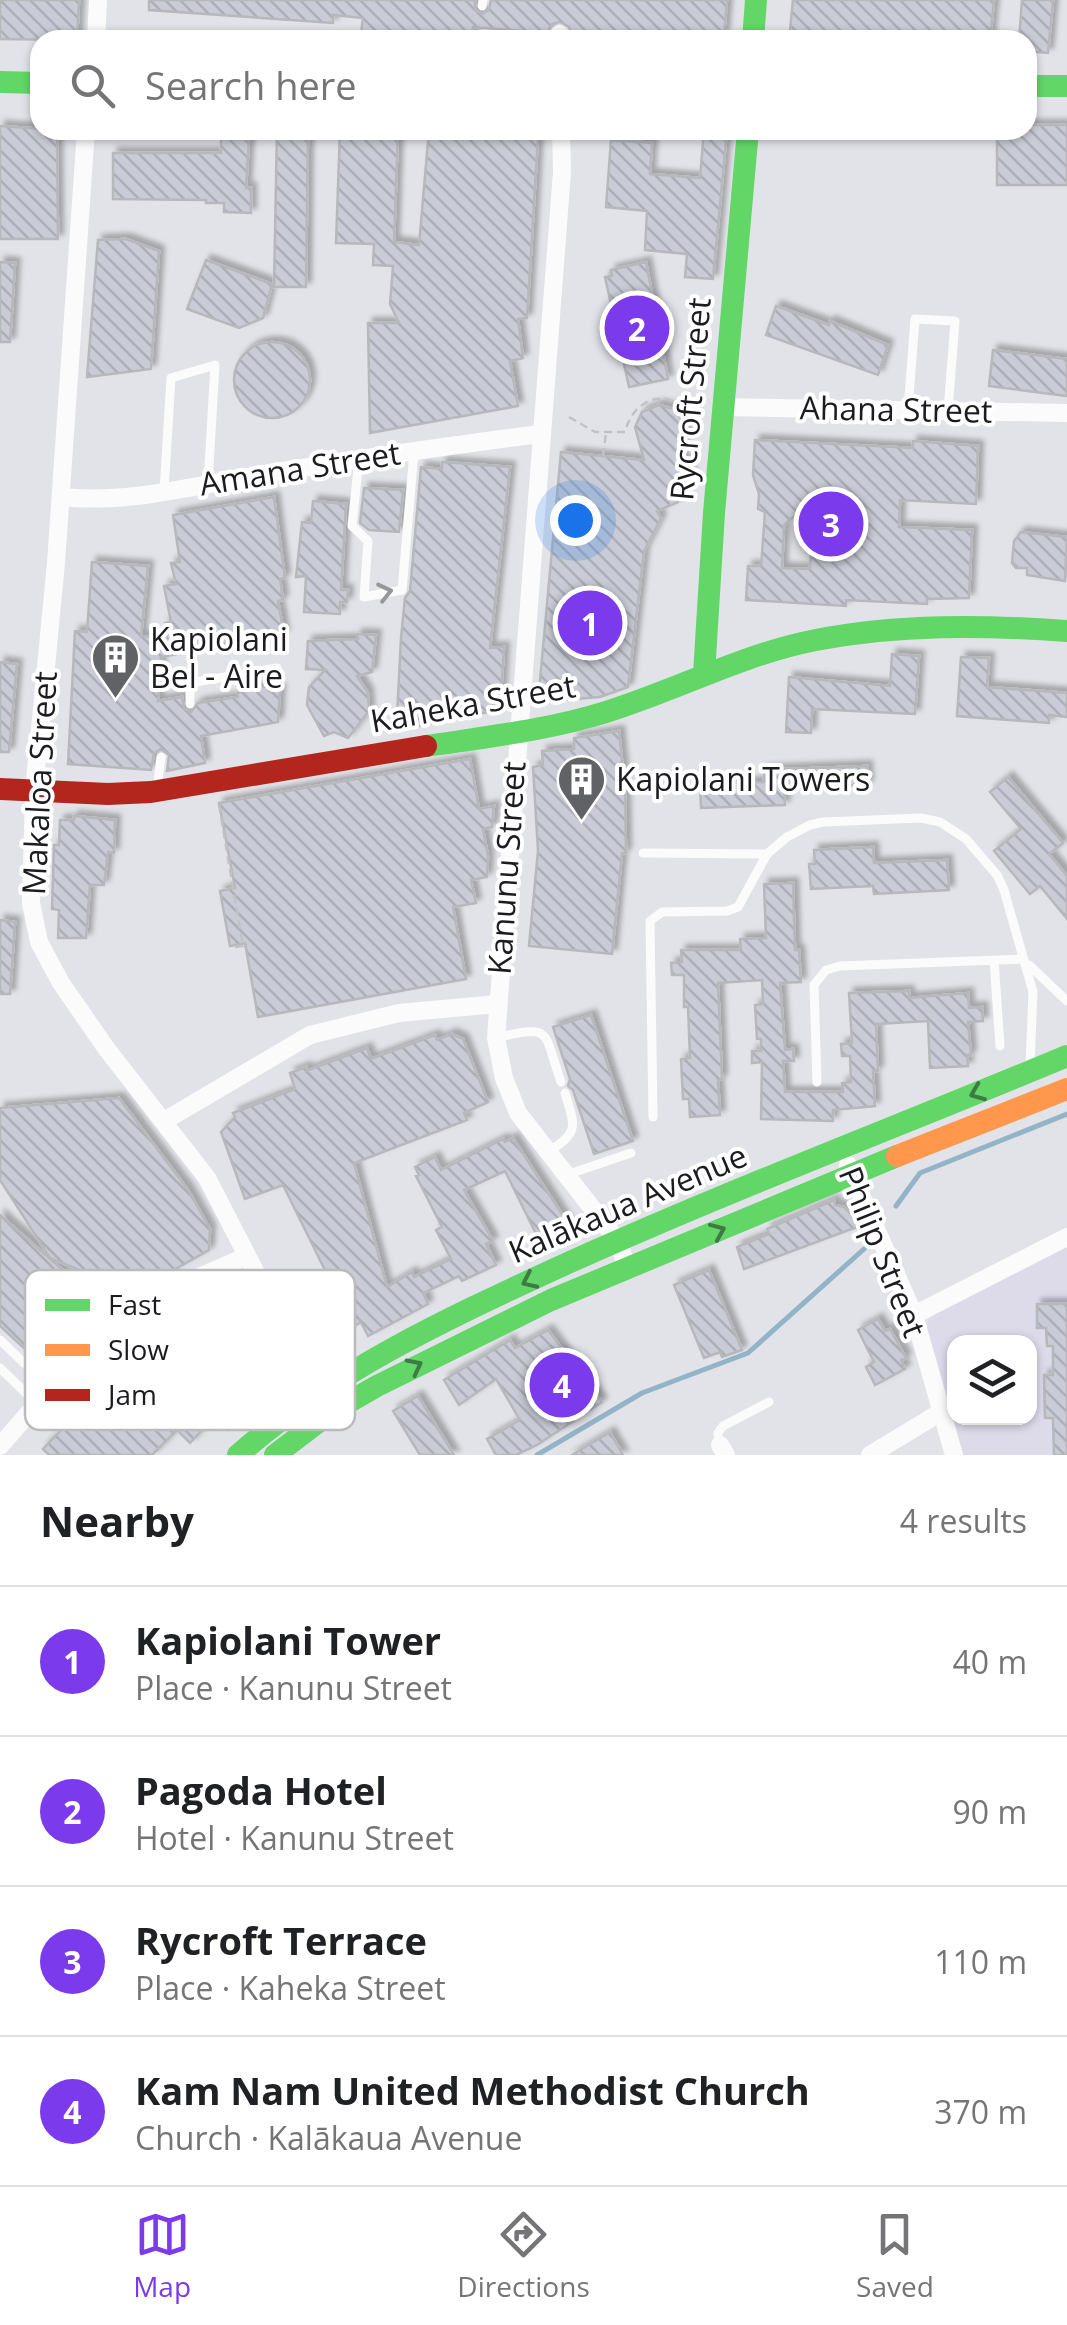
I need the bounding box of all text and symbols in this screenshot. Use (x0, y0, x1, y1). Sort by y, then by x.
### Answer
search box (30, 30, 1037, 140)
icon: search (65, 58, 120, 113)
text: Search here (145, 59, 357, 111)
pin: 2 (604, 290, 670, 366)
street label: Rycroft Street (659, 296, 720, 502)
street label: Ahana Street (799, 385, 993, 432)
street label: Amana Street (196, 430, 403, 505)
pin: 3 (798, 486, 864, 562)
your location (550, 495, 601, 546)
one-way arrow (377, 583, 394, 604)
pin: 1 (558, 586, 622, 660)
place label: Kapiolani Bel - Aire (150, 617, 288, 697)
building icon: Kapiolani Bel - Aire (89, 632, 141, 700)
street label: Kaheka Street (367, 663, 579, 742)
street label: Makaloa Street (11, 670, 66, 896)
building icon: Kapiolani Towers (555, 754, 607, 822)
place label: Kapiolani Towers (616, 757, 870, 800)
street label: Kanunu Street (477, 760, 534, 976)
one-way arrow (969, 1081, 987, 1101)
street label: Kalākaua Avenue (502, 1133, 753, 1272)
street label: Philip Street (830, 1160, 937, 1343)
one-way arrow (708, 1223, 726, 1243)
one-way arrow (521, 1269, 539, 1289)
legend (25, 1270, 355, 1430)
text: Fast (108, 1285, 161, 1323)
text: Slow (108, 1330, 169, 1368)
map controls (947, 1335, 1037, 1425)
button: layers (947, 1335, 1037, 1425)
pin: 4 (530, 1348, 594, 1422)
one-way arrow (405, 1358, 423, 1378)
text: Jam (105, 1375, 157, 1413)
text: Nearby (40, 1492, 194, 1549)
text: 4 results (900, 1499, 1027, 1542)
text: Kapiolani Tower (135, 1614, 441, 1666)
text: 1 (63, 1640, 82, 1683)
text: 40 m (952, 1640, 1027, 1683)
text: Place · Kanunu Street (135, 1666, 452, 1709)
text: Pagoda Hotel (135, 1764, 387, 1816)
text: 2 (63, 1790, 82, 1833)
text: 90 m (952, 1790, 1027, 1833)
text: Hotel · Kanunu Street (135, 1816, 454, 1859)
text: Rycroft Terrace (135, 1914, 427, 1966)
text: 3 (63, 1940, 82, 1983)
text: 110 m (934, 1940, 1027, 1983)
text: Place · Kaheka Street (135, 1966, 446, 2009)
text: Kam Nam United Methodist Church (135, 2064, 810, 2116)
text: 4 (63, 2090, 82, 2133)
text: 370 m (934, 2090, 1027, 2133)
text: Church · Kalākaua Avenue (135, 2116, 522, 2159)
tab: Map (133, 2207, 191, 2305)
tab: Directions (457, 2207, 590, 2305)
tab: Saved (856, 2207, 934, 2305)

